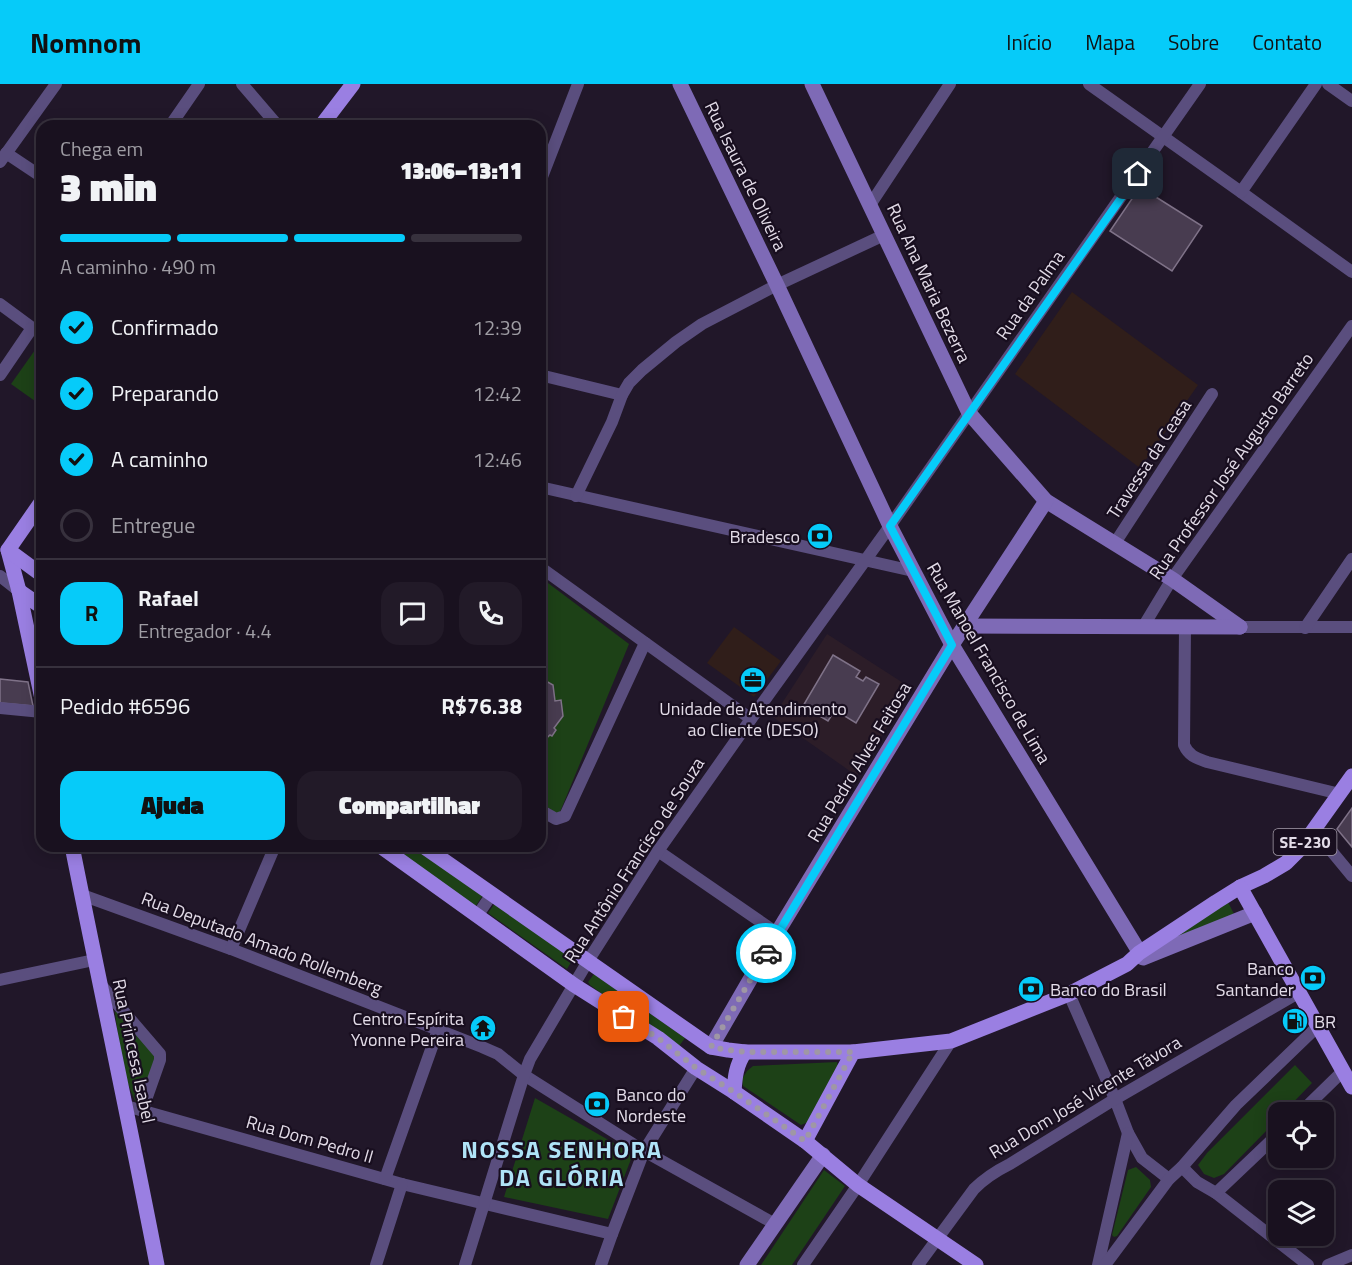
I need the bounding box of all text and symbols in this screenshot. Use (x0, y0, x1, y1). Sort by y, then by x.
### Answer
text: Nomnom (30, 21, 142, 64)
text: Início (1006, 26, 1052, 58)
text: Mapa (1085, 26, 1135, 58)
text: Sobre (1168, 26, 1219, 58)
text: Contato (1252, 26, 1322, 58)
street label: Rua Isaura de Oliveira (698, 97, 794, 255)
text: Chega em (60, 133, 143, 164)
pin (1112, 148, 1163, 199)
text: 13:06–13:11 (400, 154, 522, 188)
text: 3 min (60, 157, 157, 216)
icon: home (1121, 157, 1154, 190)
street label: Rua Ana Maria Bezerra (880, 199, 978, 367)
street label: Rua da Palma (989, 245, 1071, 345)
text: A caminho · 490 m (60, 251, 216, 282)
text: Confirmado (111, 310, 219, 344)
icon: check (60, 311, 93, 344)
text: 12:39 (473, 312, 522, 343)
street label: Rua Professor José Augusto Barreto (1142, 347, 1320, 585)
text: Preparando (111, 376, 219, 410)
icon: check (60, 377, 93, 410)
text: 12:42 (473, 378, 522, 409)
street label: Travessa da Ceasa (1100, 394, 1198, 524)
text: A caminho (111, 442, 208, 476)
icon: check (60, 443, 93, 476)
text: 12:46 (473, 444, 522, 475)
text: Entregue (111, 508, 195, 542)
bank icon: Bradesco (805, 521, 835, 551)
place label: Bradesco (729, 523, 800, 550)
street label: Rua Manoel Francisco de Lima (920, 557, 1058, 769)
text: Rafael (138, 581, 199, 615)
button: chat (381, 582, 444, 645)
button: phone (459, 582, 522, 645)
text: R (85, 596, 98, 630)
text: Entregador · 4.4 (138, 615, 272, 646)
office icon: Unidade de Atendimento ao Cliente (DESO) (738, 665, 768, 695)
street label: Rua Pedro Alves Feitosa (800, 677, 918, 847)
text: Pedido #6596 (60, 689, 190, 723)
text: R$76.38 (441, 689, 522, 723)
place label: Unidade de Atendimento ao Cliente (DESO) (659, 695, 847, 743)
street label: Rua Antônio Francisco de Souza (557, 752, 711, 968)
button: Ajuda (60, 771, 285, 840)
button: Compartilhar (297, 771, 522, 840)
road number: SE-230 (1274, 829, 1336, 855)
street label: Rua Deputado Amado Rollemberg (138, 884, 386, 1002)
courier (736, 923, 796, 983)
icon: car (750, 937, 783, 970)
place label: Banco Santander (1216, 955, 1294, 1003)
bank icon: Banco Santander (1298, 963, 1328, 993)
bank icon: Banco do Brasil (1016, 974, 1046, 1004)
street label: Rua Princesa Isabel (106, 976, 162, 1126)
place label: Banco do Brasil (1050, 976, 1167, 1003)
pin (598, 991, 649, 1042)
icon: bag (607, 1000, 640, 1033)
place label: Centro Espírita Yvonne Pereira (351, 1005, 464, 1053)
fuel station icon: BR (1280, 1006, 1310, 1036)
place label: BR (1314, 1008, 1336, 1035)
temple icon: Centro Espírita Yvonne Pereira (468, 1013, 498, 1043)
street label: Rua Dom José Vicente Távora (984, 1029, 1186, 1165)
place label: Banco do Nordeste (616, 1081, 686, 1129)
bank icon: Banco do Nordeste (582, 1089, 612, 1119)
map controls (1268, 1102, 1334, 1246)
button: locate (1268, 1102, 1334, 1168)
street label: Rua Dom Pedro II (243, 1108, 377, 1170)
district label: NOSSA SENHORA DA GLÓRIA (461, 1131, 663, 1195)
button: layers (1268, 1180, 1334, 1246)

